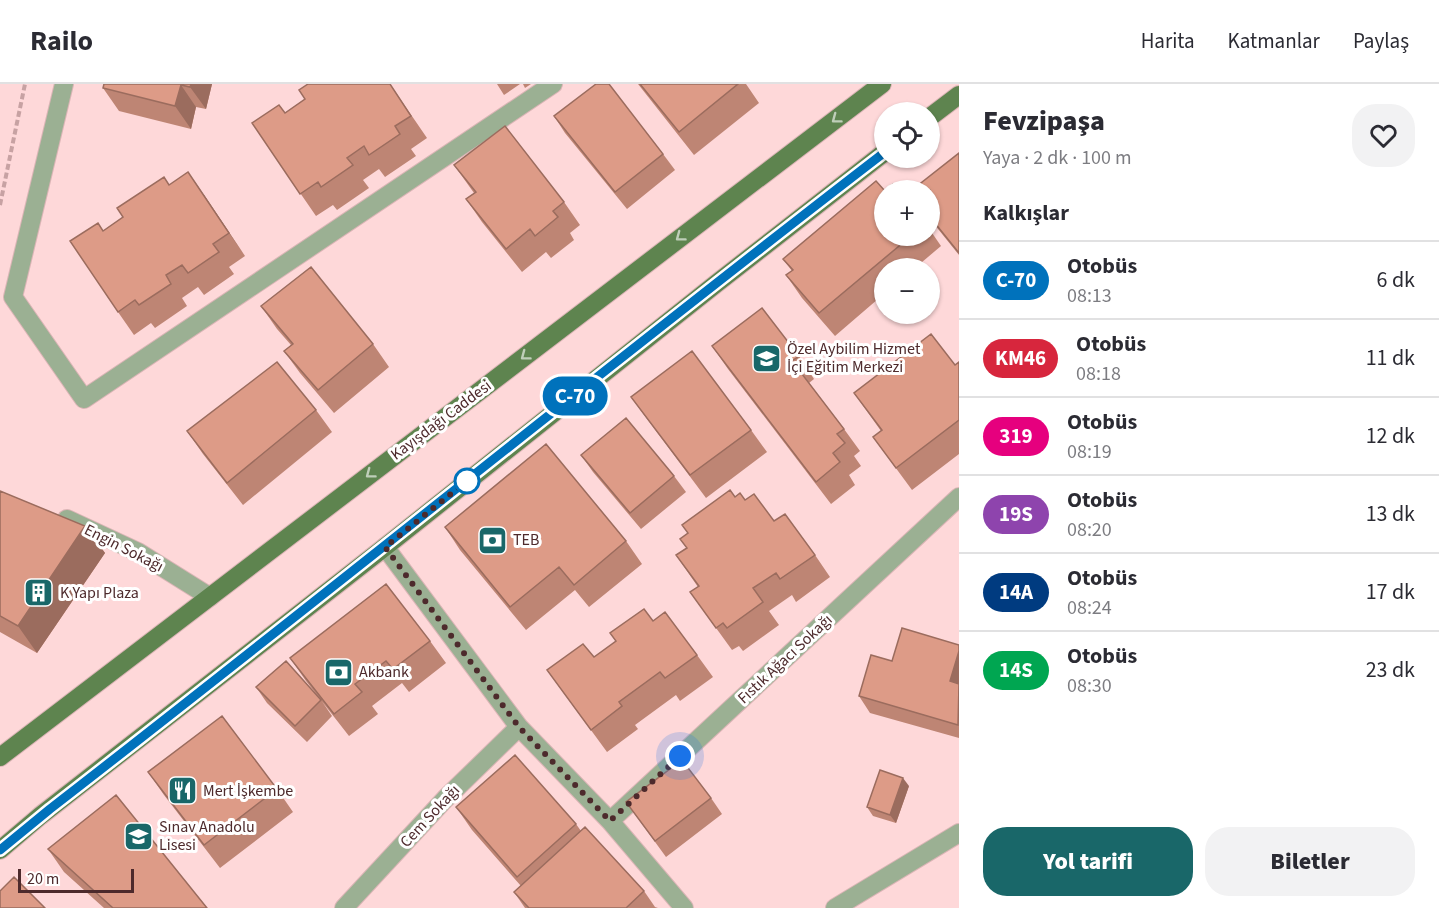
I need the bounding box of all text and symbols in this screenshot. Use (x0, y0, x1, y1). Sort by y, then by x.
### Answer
text: Railo (30, 21, 93, 61)
text: Harita (1141, 26, 1195, 56)
text: Katmanlar (1228, 26, 1320, 56)
text: Paylaş (1353, 26, 1409, 56)
text: Fevzipaşa (983, 101, 1105, 141)
map controls (874, 102, 940, 324)
button: locate (874, 102, 940, 168)
button: heart (1352, 104, 1415, 167)
one-way arrow (831, 112, 842, 123)
text: Yaya · 2 dk · 100 m (983, 144, 1132, 172)
button: + (874, 180, 940, 246)
text: Kalkışlar (983, 197, 1069, 229)
one-way arrow (676, 230, 687, 241)
text: Otobüs (1067, 250, 1137, 282)
button: − (874, 258, 940, 324)
text: 6 dk (1377, 264, 1415, 296)
text: C-70 (996, 265, 1036, 295)
text: 08:13 (1067, 282, 1112, 310)
text: Otobüs (1076, 328, 1146, 360)
place label: Özel Aybilim Hizmet İçi Eğitim Merkezi (787, 338, 921, 378)
school or university icon: Özel Aybilim Hizmet İçi Eğitim Merkezi (750, 342, 782, 374)
text: 11 dk (1366, 342, 1415, 374)
text: KM46 (995, 343, 1046, 373)
one-way arrow (521, 348, 532, 359)
text: 08:18 (1076, 360, 1121, 388)
street label: Kayışdağı Caddesi (386, 375, 496, 465)
line badge: C-70 (533, 376, 617, 416)
text: C-70 (555, 381, 595, 411)
text: Otobüs (1067, 406, 1137, 438)
text: 12 dk (1366, 420, 1415, 452)
text: 319 (999, 421, 1033, 451)
text: 08:19 (1067, 438, 1112, 466)
one-way arrow (366, 467, 377, 478)
unlabelled marker (454, 468, 480, 494)
text: Otobüs (1067, 484, 1137, 516)
text: 13 dk (1366, 498, 1415, 530)
text: 19S (999, 499, 1033, 529)
text: 08:20 (1067, 516, 1112, 544)
street label: Engin Sokağı (81, 519, 167, 577)
bank icon: TEB (476, 524, 508, 556)
place label: TEB (513, 529, 539, 551)
text: Otobüs (1067, 562, 1137, 594)
text: 17 dk (1366, 576, 1415, 608)
building icon: K Yapı Plaza (23, 577, 55, 609)
text: 14A (999, 577, 1033, 607)
place label: K Yapı Plaza (60, 582, 139, 604)
text: 08:24 (1067, 594, 1112, 622)
street label: Fıstık Ağacı Sokağı (733, 609, 837, 709)
text: Otobüs (1067, 640, 1137, 672)
text: 23 dk (1366, 654, 1415, 686)
text: 14S (999, 655, 1033, 685)
bank icon: Akbank (322, 656, 354, 688)
place label: Akbank (359, 661, 409, 683)
text: 08:30 (1067, 672, 1112, 700)
your location (665, 741, 695, 771)
restaurant icon: Mert İşkembe (166, 775, 198, 807)
place label: Mert İşkembe (203, 780, 293, 802)
street label: Cem Sokağı (395, 780, 465, 852)
place label: Sınav Anadolu Lisesi (159, 816, 255, 856)
school or university icon: Sınav Anadolu Lisesi (122, 820, 154, 852)
button: Yol tarifi (983, 827, 1193, 896)
button: Biletler (1205, 827, 1415, 896)
scale bar (18, 866, 134, 894)
text: 20 m (27, 868, 59, 890)

